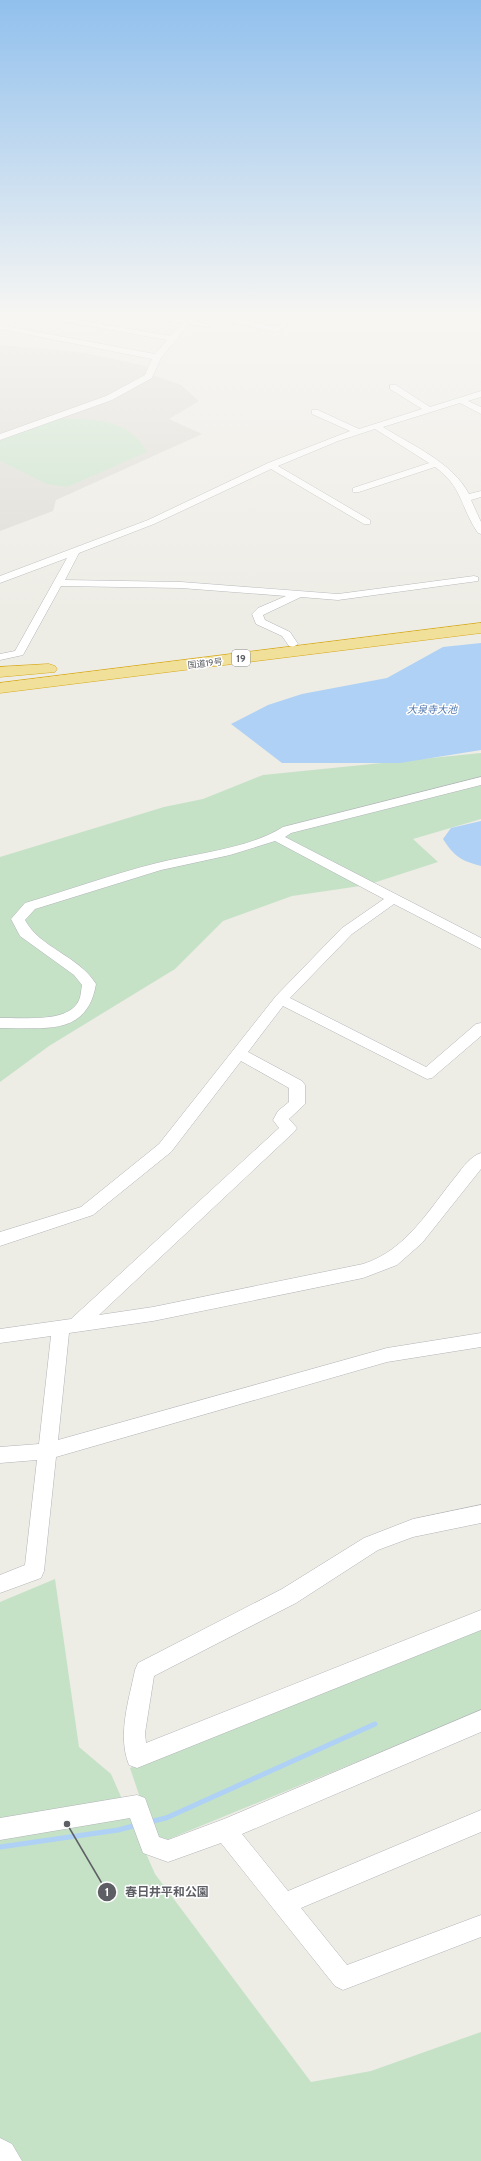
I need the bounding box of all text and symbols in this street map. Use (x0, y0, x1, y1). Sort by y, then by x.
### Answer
road number: 19 (232, 650, 250, 666)
street label: 国道19号 (187, 655, 223, 671)
water label: 大泉寺大池 (407, 703, 458, 716)
callout: 春日井平和公園 (97, 1880, 217, 1904)
text: 1 (105, 1884, 109, 1899)
text: 春日井平和公園 (125, 1884, 209, 1899)

